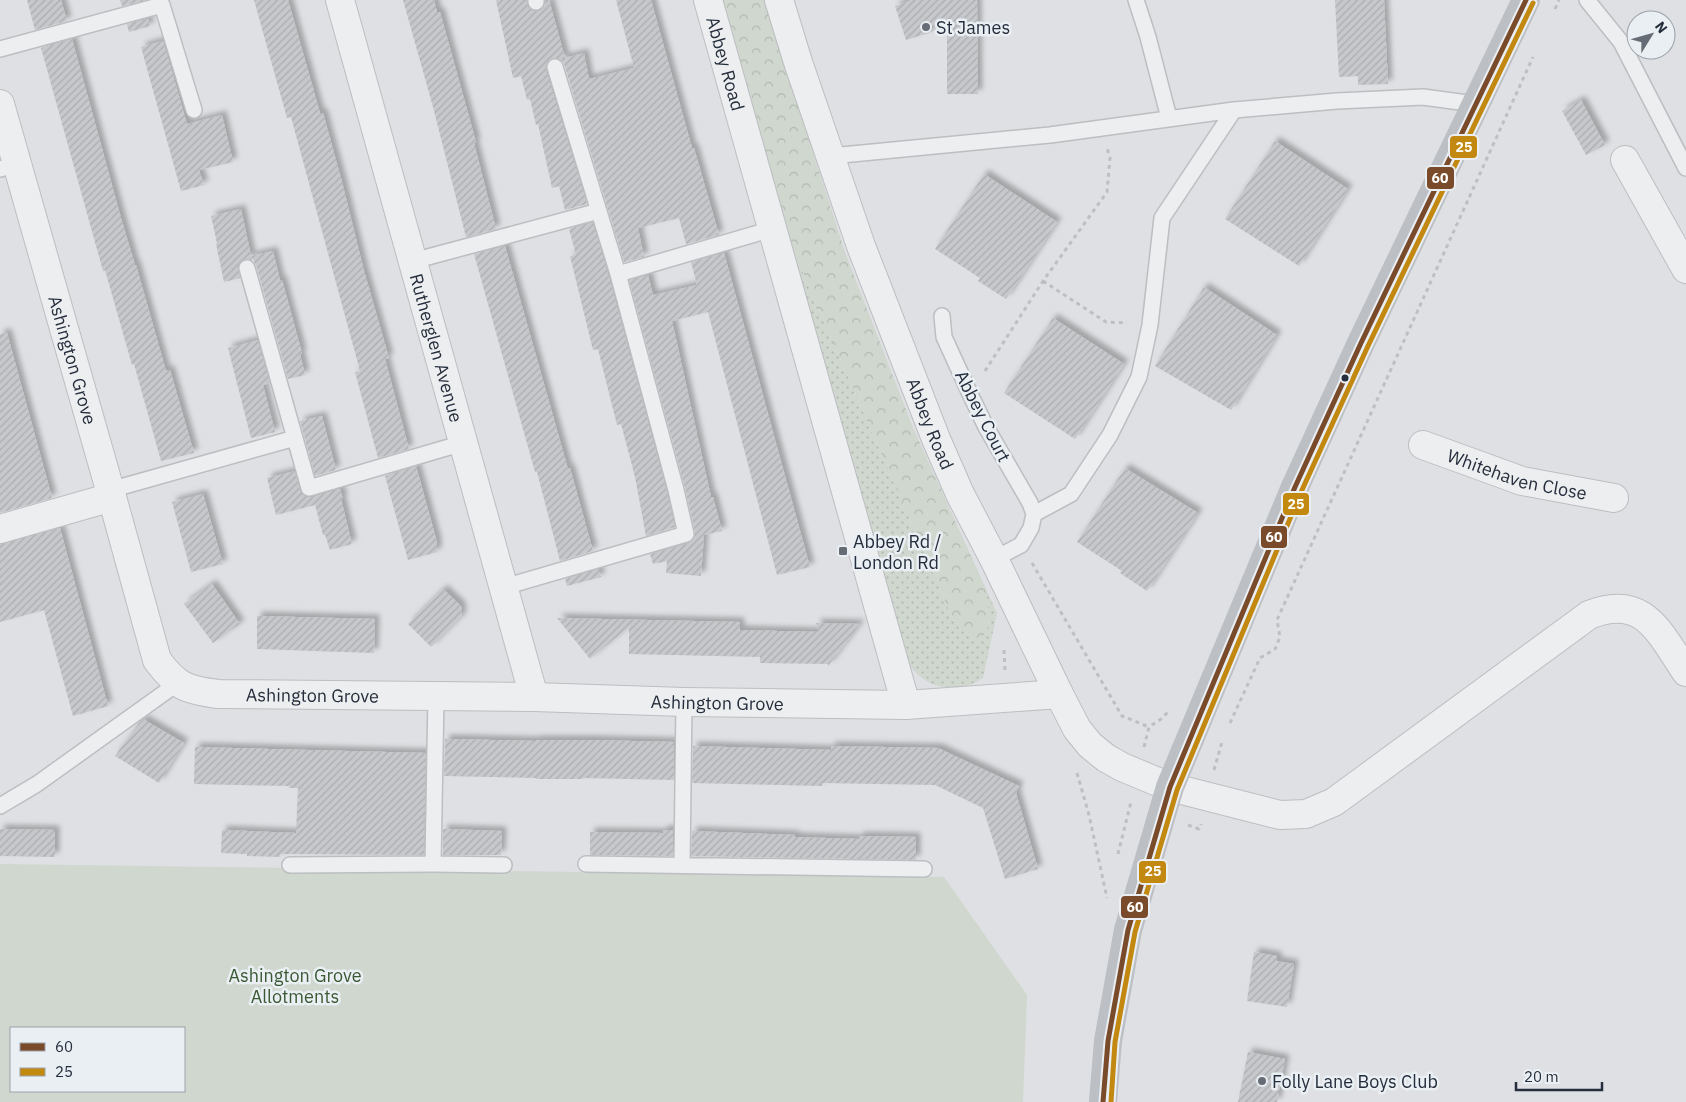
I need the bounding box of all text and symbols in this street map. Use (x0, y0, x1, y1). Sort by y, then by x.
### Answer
north arrow (1626, 10, 1676, 60)
street label: Abbey Road (702, 14, 750, 113)
place label: St James (936, 16, 1010, 39)
text: N (1651, 18, 1672, 37)
marker: St James (920, 21, 932, 33)
line badge: 25 (1449, 135, 1478, 159)
text: 25 (1456, 138, 1472, 156)
line badge: 60 (1426, 166, 1455, 190)
text: 60 (1432, 169, 1448, 187)
street label: Rutherglen Avenue (405, 271, 468, 425)
street label: Ashington Grove (44, 293, 102, 427)
street label: Abbey Court (950, 366, 1016, 466)
unlabelled marker (1340, 373, 1350, 383)
street label: Abbey Road (902, 374, 959, 473)
street label: Whitehaven Close (1444, 443, 1589, 504)
line badge: 25 (1282, 492, 1310, 516)
text: 25 (1288, 495, 1304, 513)
line badge: 60 (1260, 525, 1288, 549)
text: 60 (1266, 528, 1282, 546)
place label: Abbey Rd / London Rd (853, 530, 941, 574)
marker: Abbey Rd / London Rd (837, 545, 849, 557)
street label: Ashington Grove (246, 683, 379, 707)
street label: Ashington Grove (650, 689, 784, 715)
line badge: 25 (1138, 860, 1167, 884)
text: 25 (1145, 862, 1161, 880)
line badge: 60 (1120, 895, 1149, 919)
text: 60 (1127, 898, 1143, 916)
park label: Ashington Grove Allotments (228, 964, 362, 1008)
legend (10, 1027, 185, 1092)
text: 60 (55, 1037, 73, 1056)
scale bar (1516, 1060, 1602, 1092)
text: 25 (55, 1062, 73, 1081)
text: 20 m (1524, 1067, 1559, 1086)
place label: Folly Lane Boys Club (1272, 1070, 1438, 1093)
marker: Folly Lane Boys Club (1256, 1075, 1268, 1087)

